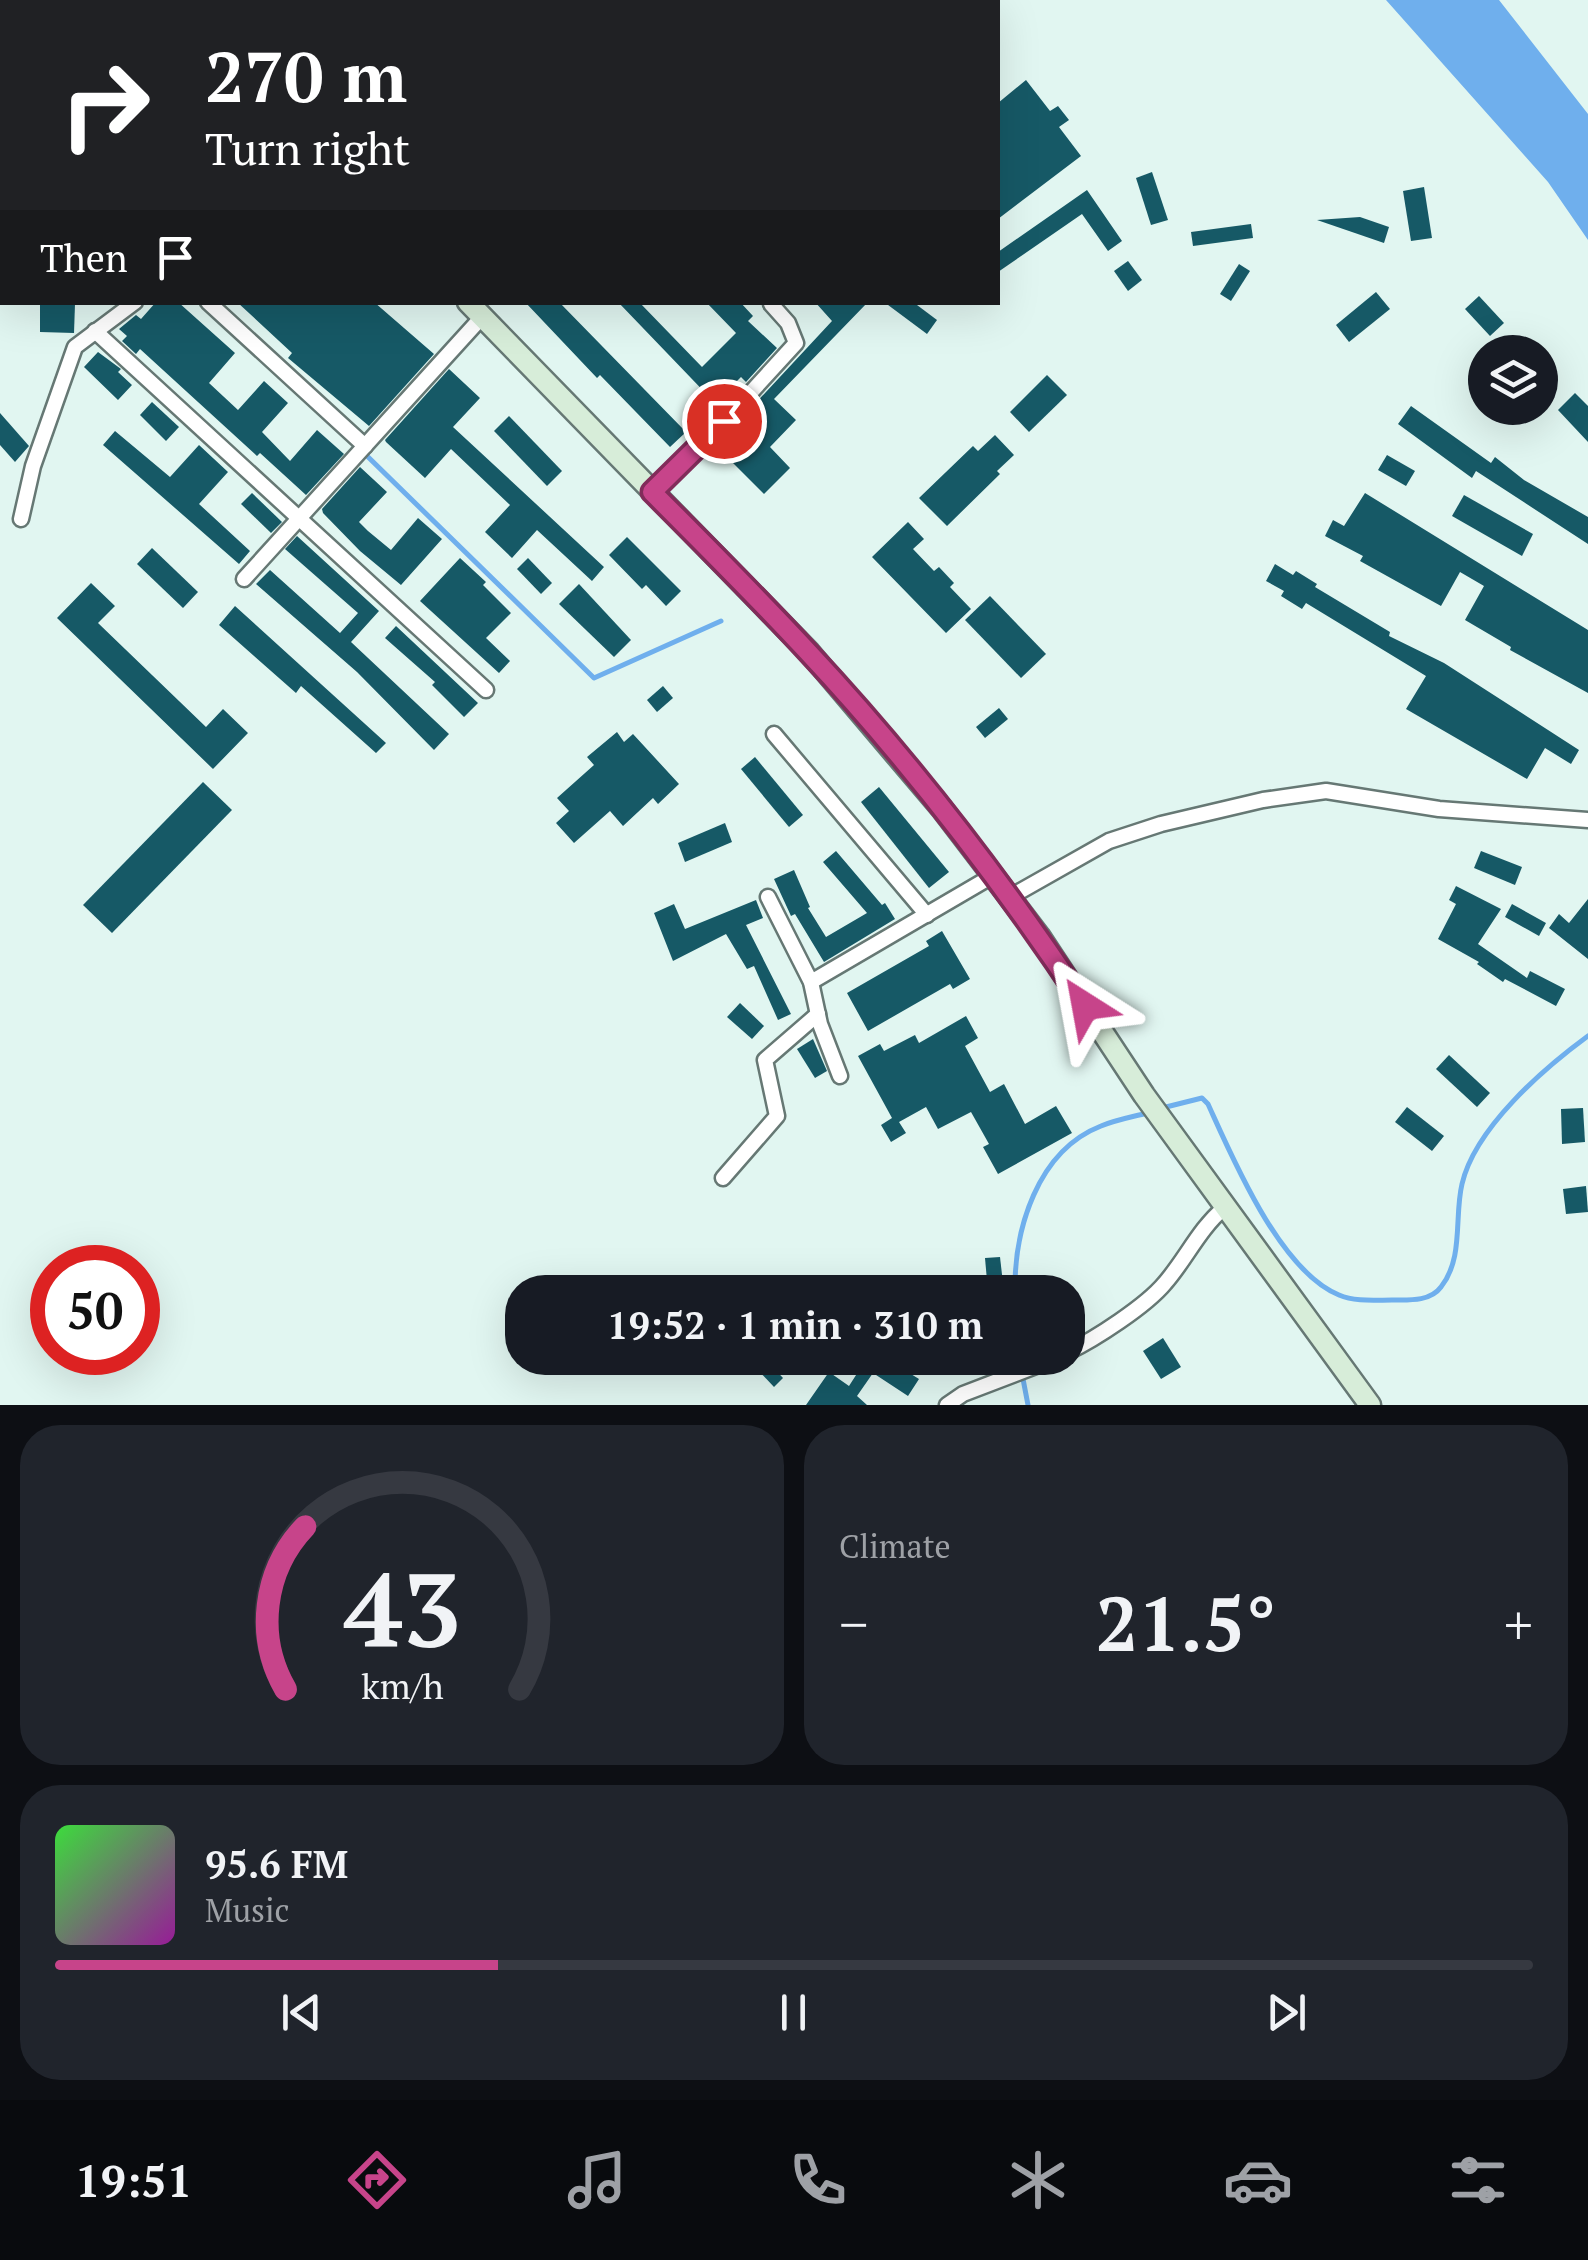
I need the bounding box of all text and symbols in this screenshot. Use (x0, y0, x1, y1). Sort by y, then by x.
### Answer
text: 270 m (205, 29, 407, 122)
icon: right (40, 40, 170, 170)
text: Turn right (205, 118, 410, 178)
icon: arrive (148, 230, 203, 285)
text: Then (40, 233, 128, 283)
map controls (1468, 335, 1558, 425)
button: layers (1468, 335, 1558, 425)
pin (682, 379, 767, 464)
icon: arrive (697, 394, 752, 449)
position arrow (1033, 954, 1137, 1058)
speed limit sign: 50 (30, 1245, 160, 1375)
text: 19:52 · 1 min · 310 m (607, 1300, 983, 1350)
text: Climate (839, 1525, 951, 1567)
text: 43 (343, 1539, 461, 1677)
text: 21.5° (1096, 1573, 1276, 1672)
text: − (839, 1587, 868, 1660)
text: + (1504, 1587, 1533, 1660)
text: km/h (361, 1662, 443, 1709)
text: 95.6 FM (205, 1839, 348, 1889)
text: Music (205, 1889, 290, 1931)
icon: previous (274, 1985, 329, 2040)
icon: pause (766, 1985, 821, 2040)
icon: next (1259, 1985, 1314, 2040)
icon: directions (342, 2145, 412, 2215)
icon: music (562, 2145, 632, 2215)
icon: phone (783, 2145, 853, 2215)
icon: climate (1003, 2145, 1073, 2215)
icon: car (1223, 2145, 1293, 2215)
icon: filters (1443, 2145, 1513, 2215)
text: 19:51 (75, 2150, 192, 2210)

